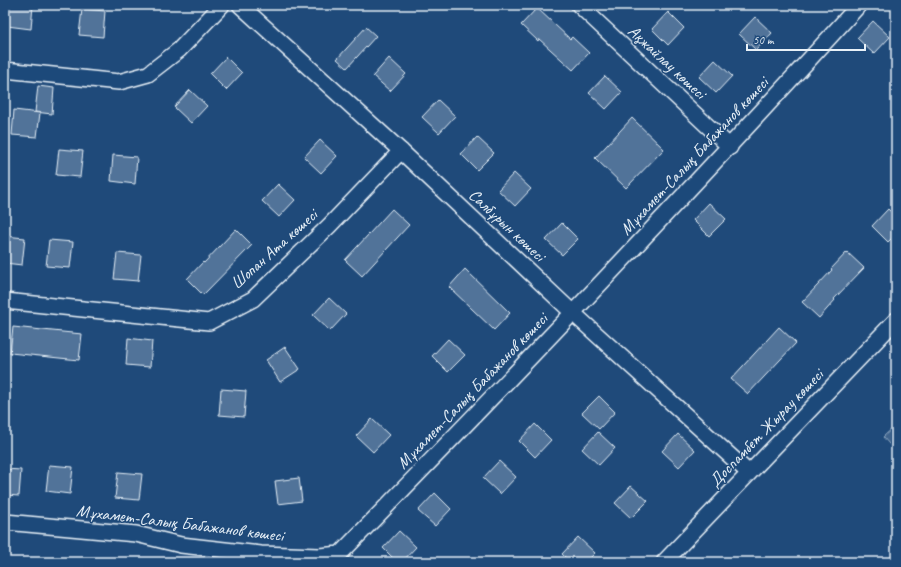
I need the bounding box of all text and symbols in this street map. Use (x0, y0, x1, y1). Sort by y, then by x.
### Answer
street label: Ақжайлау көшесі (624, 21, 712, 105)
scale bar (747, 26, 865, 52)
text: 50 m (753, 32, 775, 48)
street label: Мұхамет-Салық Бабажанов көшесі (615, 71, 774, 239)
street label: Салбұрын көшесі (464, 184, 551, 267)
street label: Шопан Ата көшесі (226, 203, 323, 294)
street label: Мұхамет-Салық Бабажанов көшесі (392, 307, 553, 473)
street label: Доспамбет Жырау көшесі (704, 363, 829, 491)
street label: Мұхамет-Салық Бабажанов көшесі (75, 500, 287, 546)

